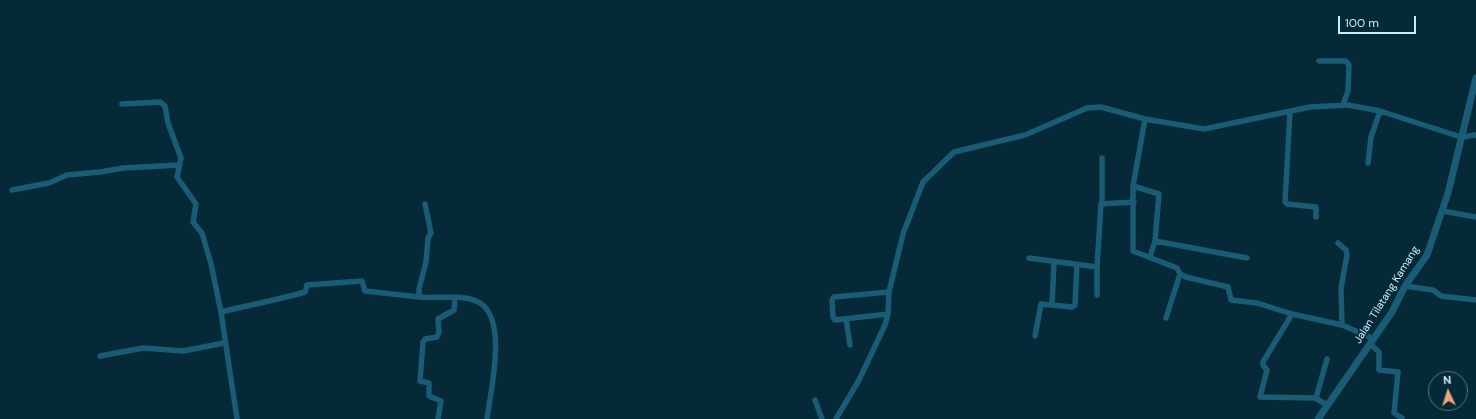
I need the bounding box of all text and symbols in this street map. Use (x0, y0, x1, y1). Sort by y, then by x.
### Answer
scale bar (1340, 8, 1418, 34)
text: 100 m (1345, 15, 1379, 31)
street label: Jalan Tilatang Kamang (1352, 244, 1422, 346)
north arrow (1428, 371, 1468, 411)
text: N (1443, 373, 1452, 387)

